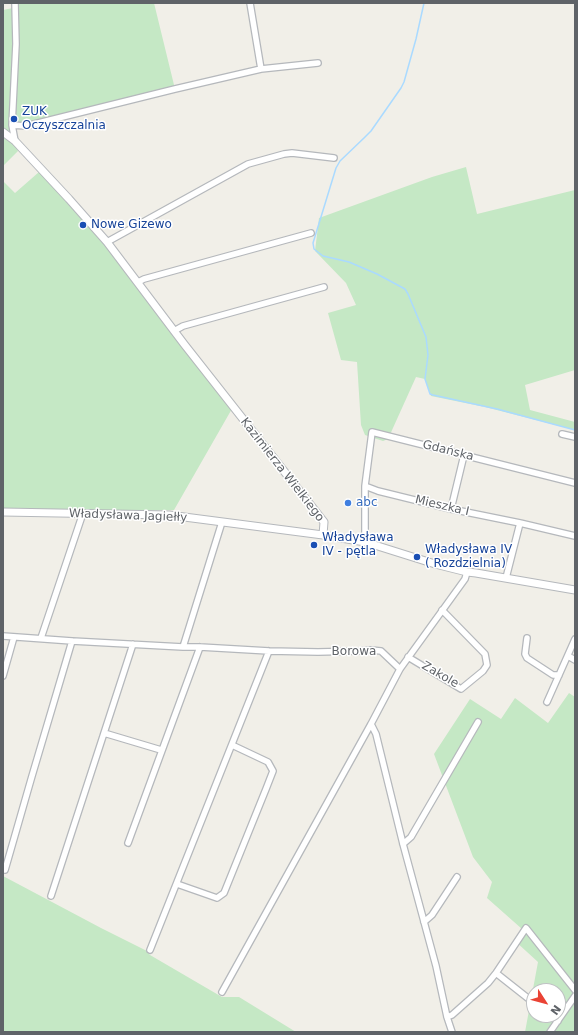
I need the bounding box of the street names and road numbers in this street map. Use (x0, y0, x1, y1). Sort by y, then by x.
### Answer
street label: Kazimierza Wielkiego (237, 415, 327, 525)
street label: Gdańska (421, 438, 475, 464)
street label: Mieszka I (414, 493, 470, 519)
street label: Władysława Jagiełły (69, 507, 187, 525)
street label: Borowa (332, 645, 376, 659)
street label: Zakole (419, 659, 461, 691)

